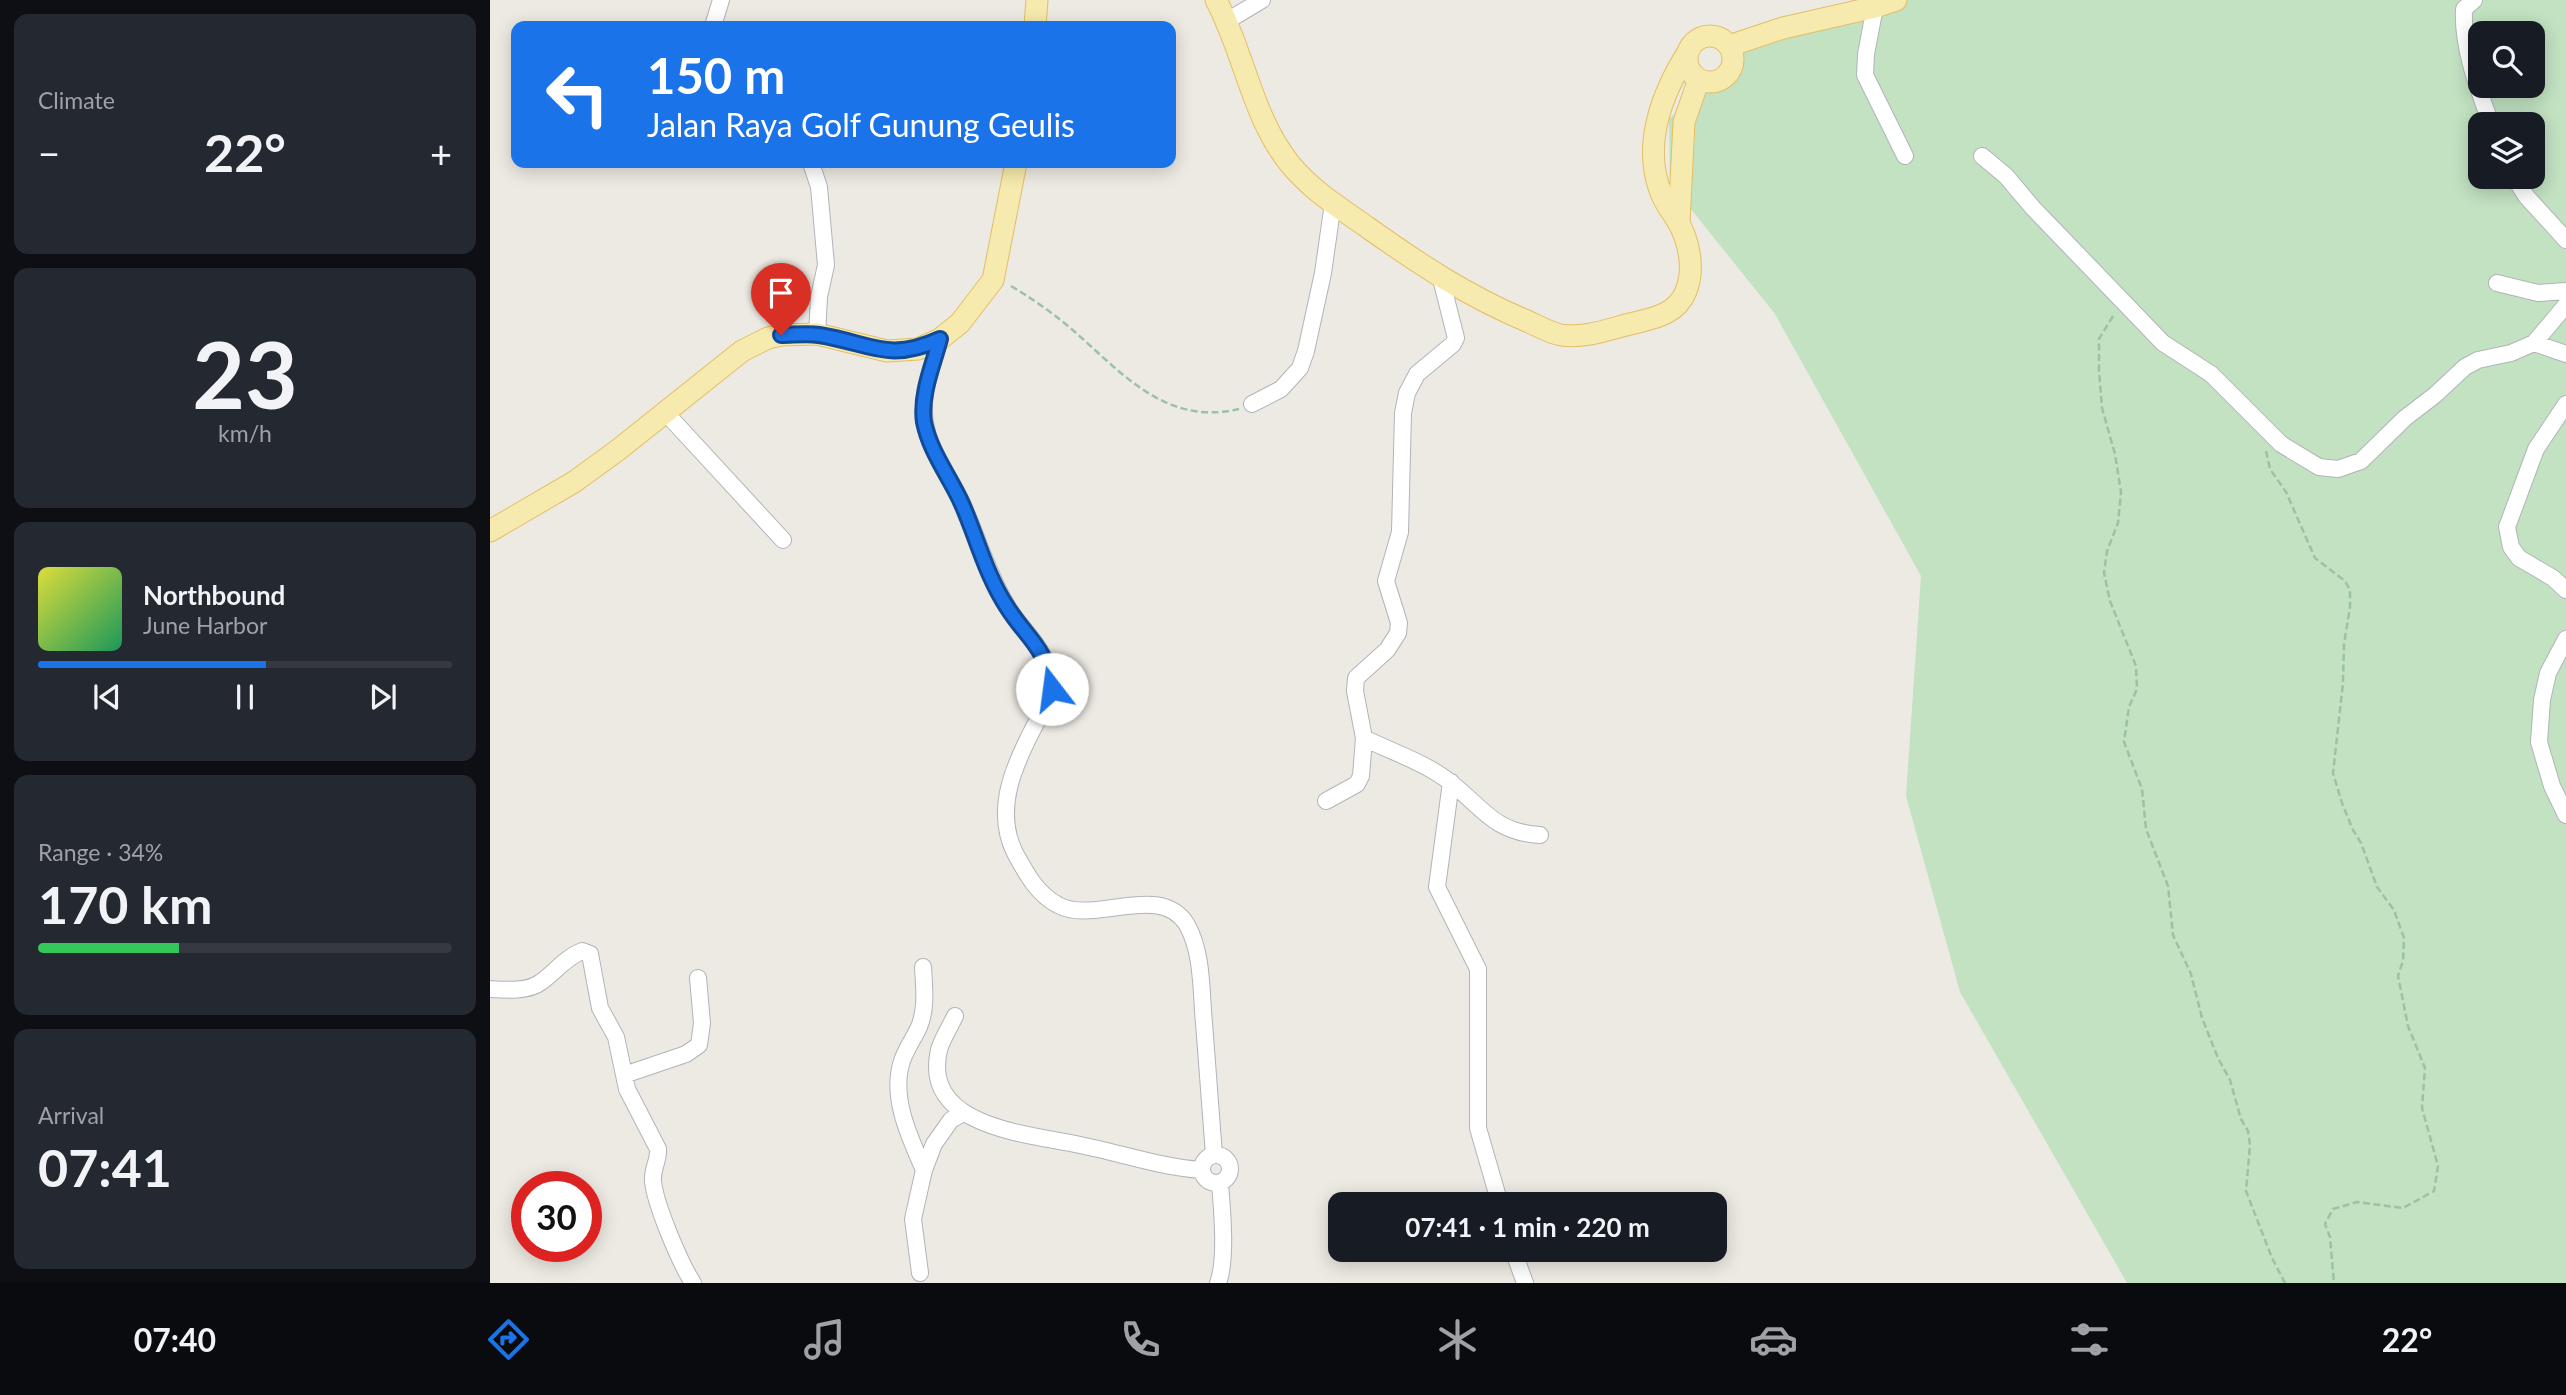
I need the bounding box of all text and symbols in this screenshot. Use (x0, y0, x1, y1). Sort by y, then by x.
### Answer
map controls (2468, 21, 2545, 189)
button: search (2468, 21, 2545, 98)
text: 150 m (647, 46, 785, 104)
icon: left (532, 49, 623, 140)
text: Climate (38, 86, 115, 114)
text: Jalan Raya Golf Gunung Geulis (647, 105, 1075, 144)
button: layers (2468, 112, 2545, 189)
text: 22° (204, 121, 286, 183)
text: − (38, 130, 60, 176)
text: + (430, 130, 452, 176)
pin (751, 263, 811, 335)
icon: arrive (762, 274, 800, 312)
text: 23 (192, 319, 298, 428)
text: km/h (218, 419, 272, 447)
text: Northbound (143, 579, 285, 611)
text: June Harbor (143, 611, 267, 639)
position arrow (1015, 652, 1089, 726)
icon: previous (88, 678, 126, 716)
icon: pause (226, 678, 264, 716)
icon: next (364, 678, 402, 716)
text: Range · 34% (38, 838, 163, 866)
text: 170 km (38, 873, 212, 935)
text: Arrival (38, 1101, 104, 1129)
text: 07:41 (38, 1136, 172, 1198)
speed limit sign: 30 (511, 1171, 602, 1262)
text: 07:41 · 1 min · 220 m (1405, 1211, 1650, 1243)
icon: directions (484, 1315, 533, 1364)
icon: music (800, 1315, 849, 1364)
icon: phone (1116, 1315, 1165, 1364)
icon: climate (1433, 1315, 1482, 1364)
icon: car (1749, 1315, 1798, 1364)
icon: filters (2065, 1315, 2114, 1364)
text: 07:40 (134, 1320, 216, 1359)
text: 22° (2382, 1320, 2432, 1359)

